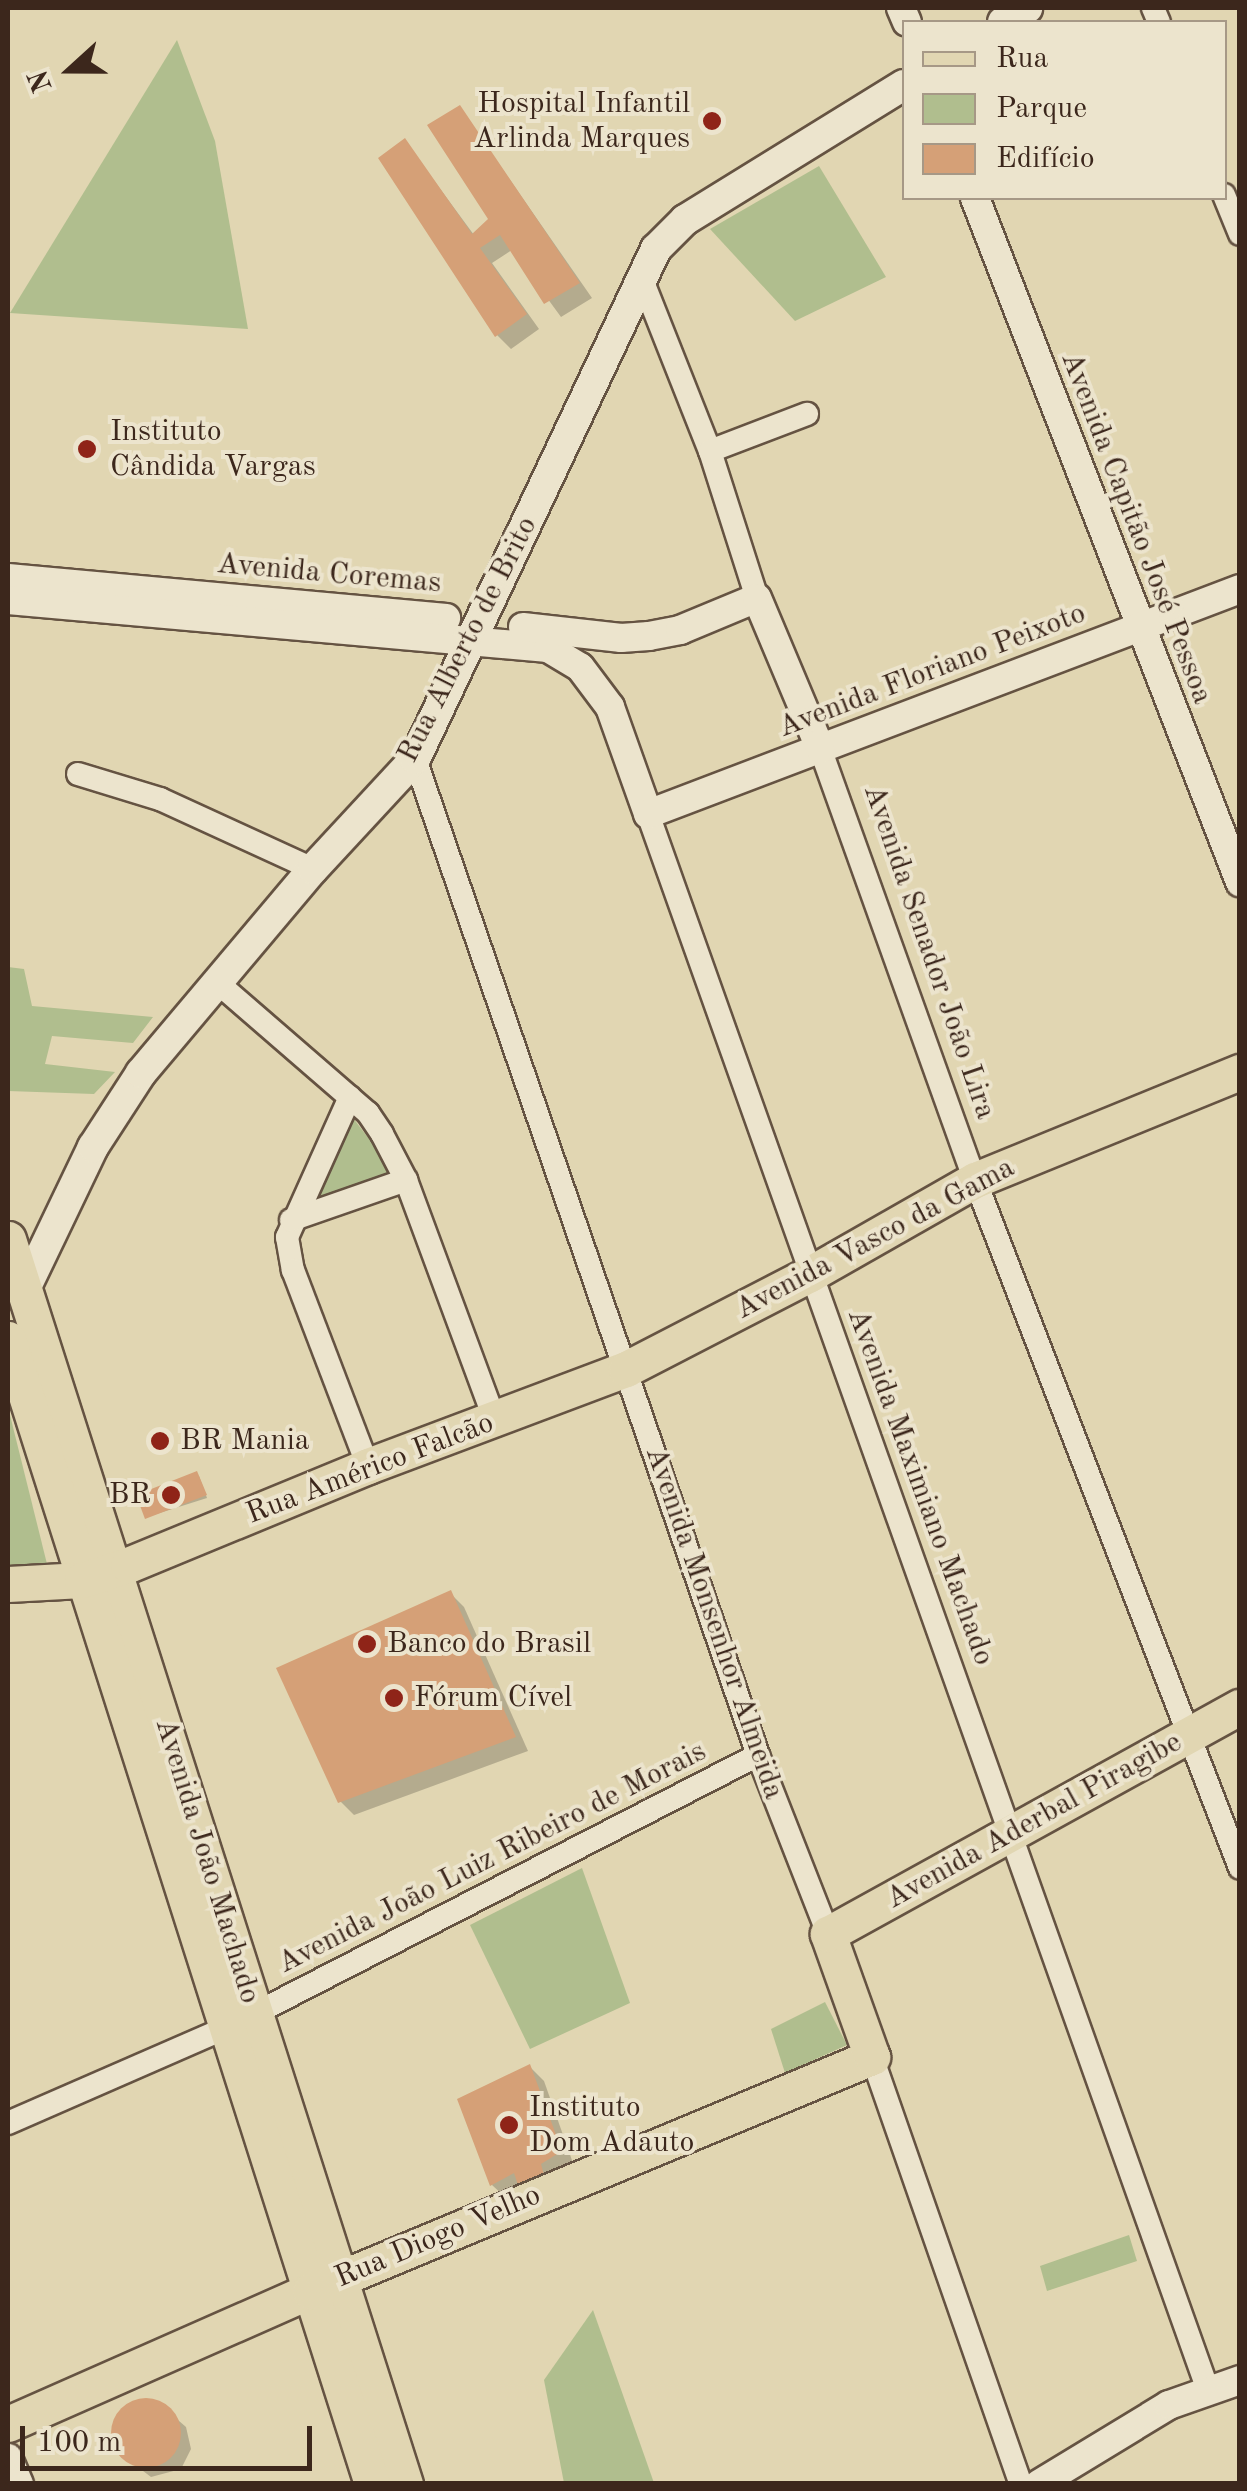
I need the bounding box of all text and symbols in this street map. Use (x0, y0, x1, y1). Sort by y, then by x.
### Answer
north arrow (20, 20, 120, 120)
legend (902, 20, 1227, 200)
text: Rua (996, 44, 1048, 74)
text: N (25, 66, 59, 96)
place label: Hospital Infantil Arlinda Marques (473, 86, 690, 156)
text: Parque (996, 94, 1087, 124)
marker: Hospital Infantil Arlinda Marques (699, 108, 725, 134)
text: Edifício (996, 144, 1095, 174)
street label: Avenida Capitão José Pessoa (1052, 347, 1220, 709)
place label: Instituto Cândida Vargas (110, 414, 316, 484)
marker: Instituto Cândida Vargas (74, 436, 100, 462)
street label: Rua Alberto de Brito (390, 511, 546, 769)
street label: Avenida Coremas (215, 546, 443, 602)
street label: Avenida Floriano Peixoto (773, 596, 1091, 746)
street label: Avenida Senador João Lira (855, 780, 1003, 1124)
street label: Avenida Vasco da Gama (729, 1150, 1021, 1328)
street label: Avenida Maximiano Machado (839, 1304, 1001, 1670)
street label: Rua Américo Falcão (241, 1405, 499, 1533)
place label: BR Mania (180, 1423, 310, 1459)
marker: BR Mania (149, 1430, 171, 1452)
street label: Avenida Monsenhor Almeida (637, 1442, 791, 1804)
place label: BR (109, 1477, 151, 1513)
marker: BR (160, 1484, 182, 1506)
place label: Banco do Brasil (387, 1626, 591, 1662)
marker: Banco do Brasil (356, 1633, 378, 1655)
place label: Fórum Cível (414, 1680, 572, 1716)
marker: Fórum Cível (383, 1687, 405, 1709)
street label: Avenida João Machado (146, 1714, 268, 2008)
street label: Avenida Aderbal Piragibe (880, 1725, 1188, 1917)
street label: Avenida João Luiz Ribeiro de Morais (272, 1734, 712, 1982)
place label: Instituto Dom Adauto (529, 2090, 694, 2160)
marker: Instituto Dom Adauto (498, 2114, 520, 2136)
street label: Rua Diogo Velho (330, 2177, 546, 2297)
scale bar (25, 2406, 318, 2468)
text: 100 m (37, 2428, 121, 2458)

